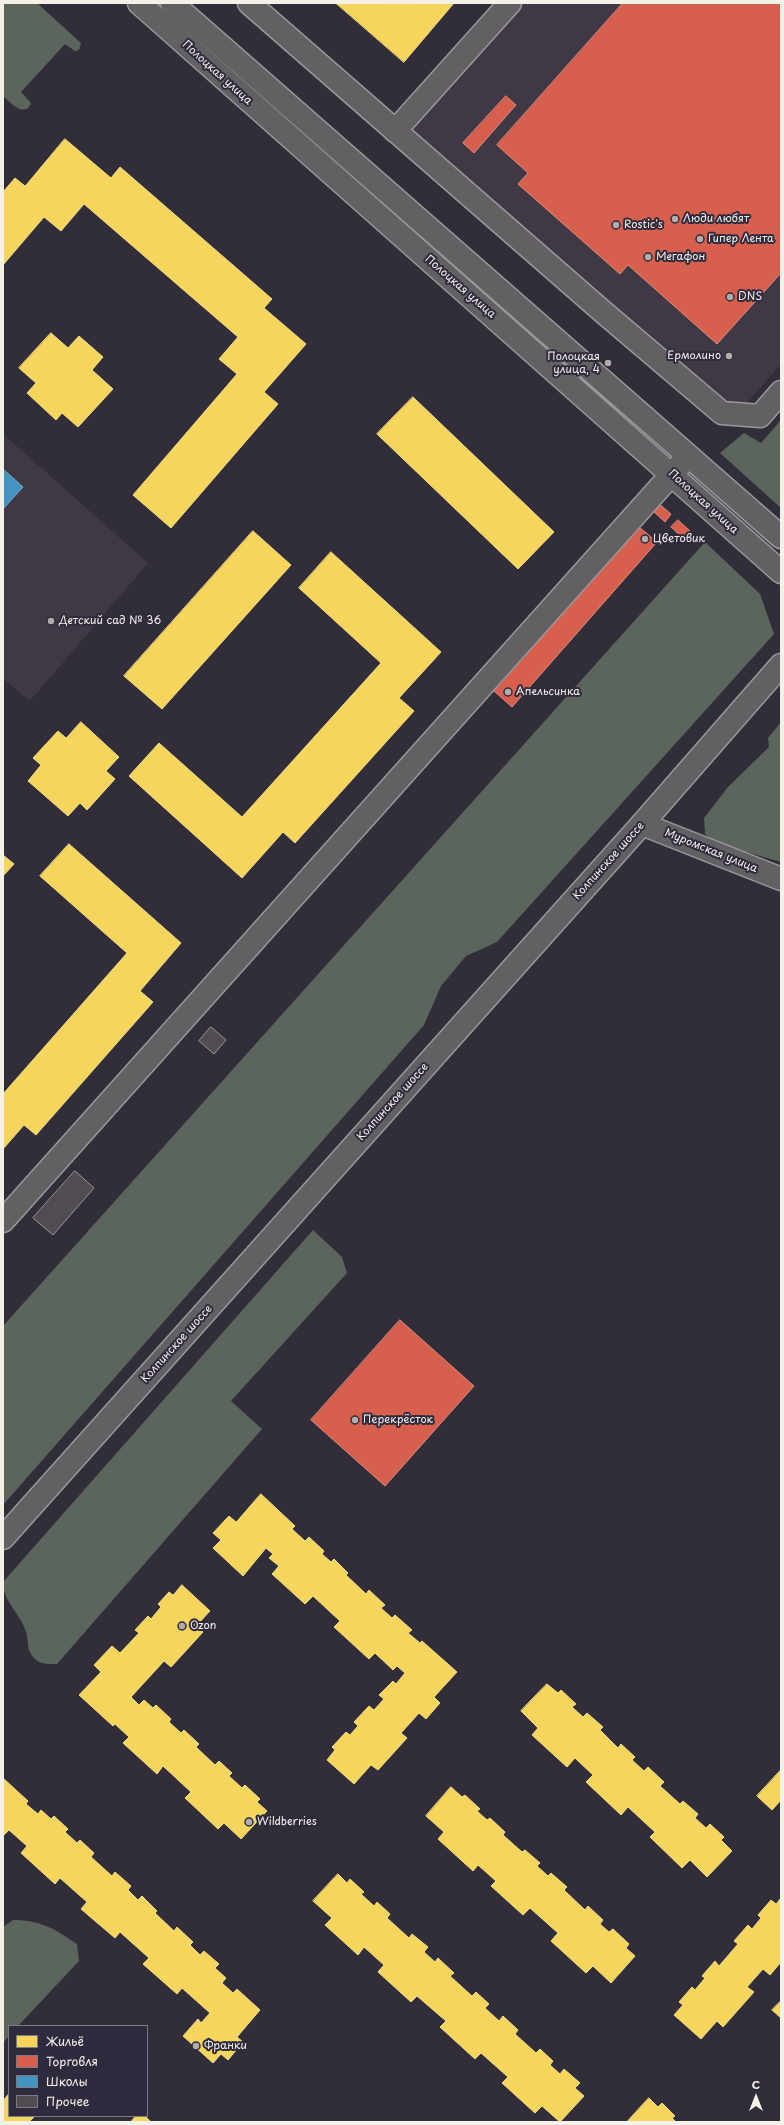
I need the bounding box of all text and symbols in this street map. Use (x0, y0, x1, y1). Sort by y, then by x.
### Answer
street label: Полоцкая улица (179, 38, 255, 108)
place label: Люди любят (683, 212, 749, 226)
marker: Люди любят (670, 214, 680, 224)
place label: Rostic's (624, 218, 663, 232)
marker: Rostic's (611, 220, 621, 230)
place label: Гипер Лента (708, 232, 774, 246)
marker: Гипер Лента (695, 234, 705, 244)
place label: Мегафон (656, 250, 705, 264)
marker: Мегафон (643, 252, 653, 262)
street label: Полоцкая улица (422, 253, 498, 321)
place label: DNS (738, 290, 762, 304)
marker: DNS (725, 292, 735, 302)
place label: Ермолино (667, 349, 721, 363)
place label: Полоцкая улица, 4 (547, 350, 600, 376)
marker: Ермолино (724, 351, 734, 361)
marker: Полоцкая улица, 4 (603, 358, 613, 368)
street label: Полоцкая улица (665, 467, 741, 537)
place label: Цветовик (653, 532, 705, 546)
marker: Цветовик (640, 534, 650, 544)
place label: Детский сад № 36 (59, 614, 161, 628)
marker: Детский сад № 36 (46, 616, 56, 626)
place label: Апельсинка (516, 685, 580, 699)
marker: Апельсинка (503, 687, 513, 697)
street label: Колпинское шоссе (571, 819, 647, 903)
street label: Муромская улица (663, 826, 759, 876)
street label: Колпинское шоссе (355, 1060, 431, 1144)
street label: Колпинское шоссе (139, 1302, 215, 1386)
place label: Перекрёсток (363, 1413, 433, 1427)
marker: Перекрёсток (350, 1415, 360, 1425)
place label: Ozon (190, 1619, 216, 1633)
marker: Ozon (177, 1621, 187, 1631)
place label: Wildberries (257, 1815, 317, 1829)
marker: Wildberries (244, 1817, 254, 1827)
legend (8, 2025, 148, 2117)
text: Жильё (46, 2032, 84, 2050)
place label: Франки (204, 2039, 247, 2053)
marker: Франки (191, 2041, 201, 2051)
text: Торговля (46, 2052, 98, 2070)
text: Школы (46, 2072, 88, 2090)
text: С (752, 2076, 760, 2093)
north arrow (736, 2077, 776, 2117)
text: Прочее (46, 2092, 89, 2110)

